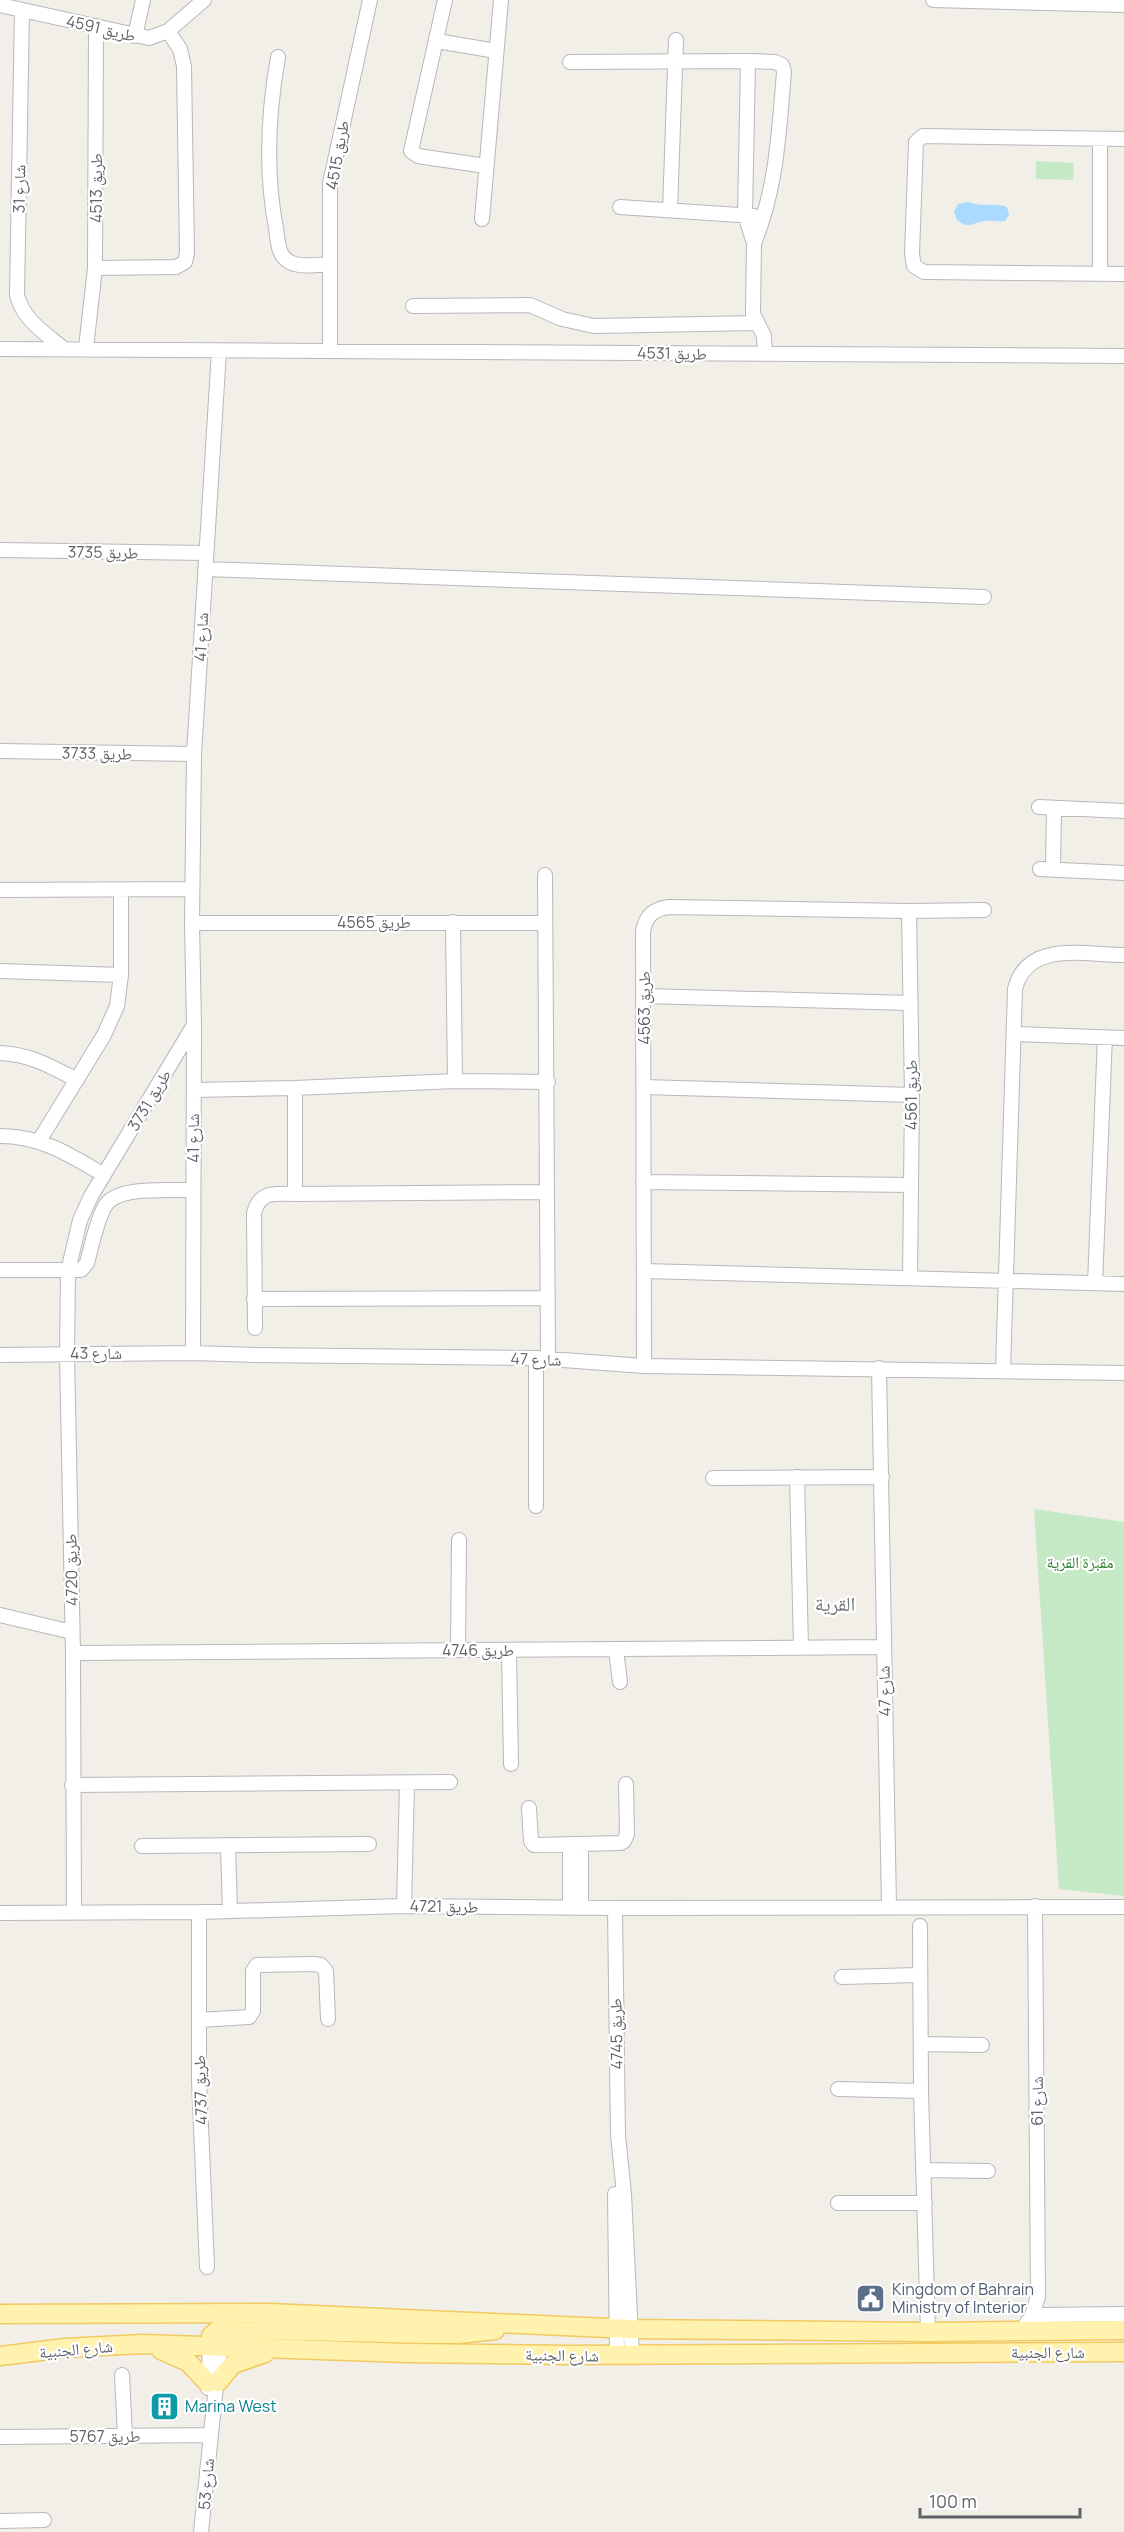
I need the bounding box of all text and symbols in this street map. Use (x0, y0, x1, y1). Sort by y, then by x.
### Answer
street label: طريق 4591 (64, 9, 138, 47)
street label: طريق 4515 (320, 119, 354, 191)
street label: طريق 4513 (85, 153, 107, 223)
street label: شارع 31 (8, 164, 30, 214)
street label: طريق 4531 (637, 341, 707, 365)
street label: طريق 3735 (67, 540, 139, 564)
street label: شارع 41 (189, 612, 213, 662)
street label: طريق 3733 (62, 741, 132, 765)
street label: طريق 4565 (337, 911, 411, 933)
street label: طريق 4563 (633, 971, 655, 1045)
street label: طريق 4561 (900, 1060, 922, 1130)
street label: طريق 3731 (122, 1065, 176, 1135)
street label: شارع 41 (182, 1113, 204, 1163)
street label: شارع 43 (70, 1342, 122, 1364)
street label: شارع 47 (510, 1347, 562, 1371)
street label: طريق 4720 (59, 1534, 83, 1606)
park label: مقبرة القرية (1047, 1551, 1113, 1573)
district label: القرية (815, 1590, 855, 1617)
street label: طريق 4746 (442, 1639, 514, 1661)
street label: شارع 47 (873, 1665, 895, 1717)
street label: طريق 4721 (409, 1894, 479, 1918)
street label: طريق 4745 (604, 1998, 628, 2070)
street label: طريق 4737 (188, 2054, 212, 2126)
street label: شارع 61 (1026, 2076, 1048, 2126)
place label: Kingdom of Bahrain Ministry of Interior (892, 2278, 1034, 2318)
public building icon: Kingdom of Bahrain Ministry of Interior (855, 2282, 887, 2314)
street label: شارع الجنبية (38, 2335, 114, 2363)
street label: شارع الجنبية (1011, 2341, 1085, 2363)
street label: شارع الجنبية (525, 2343, 599, 2367)
building icon: Marina West (148, 2390, 180, 2422)
place label: Marina West (185, 2395, 277, 2417)
street label: طريق 5767 (69, 2425, 141, 2447)
street label: شارع 53 (193, 2457, 219, 2511)
scale bar (920, 2481, 1080, 2519)
text: 100 m (929, 2489, 977, 2513)

